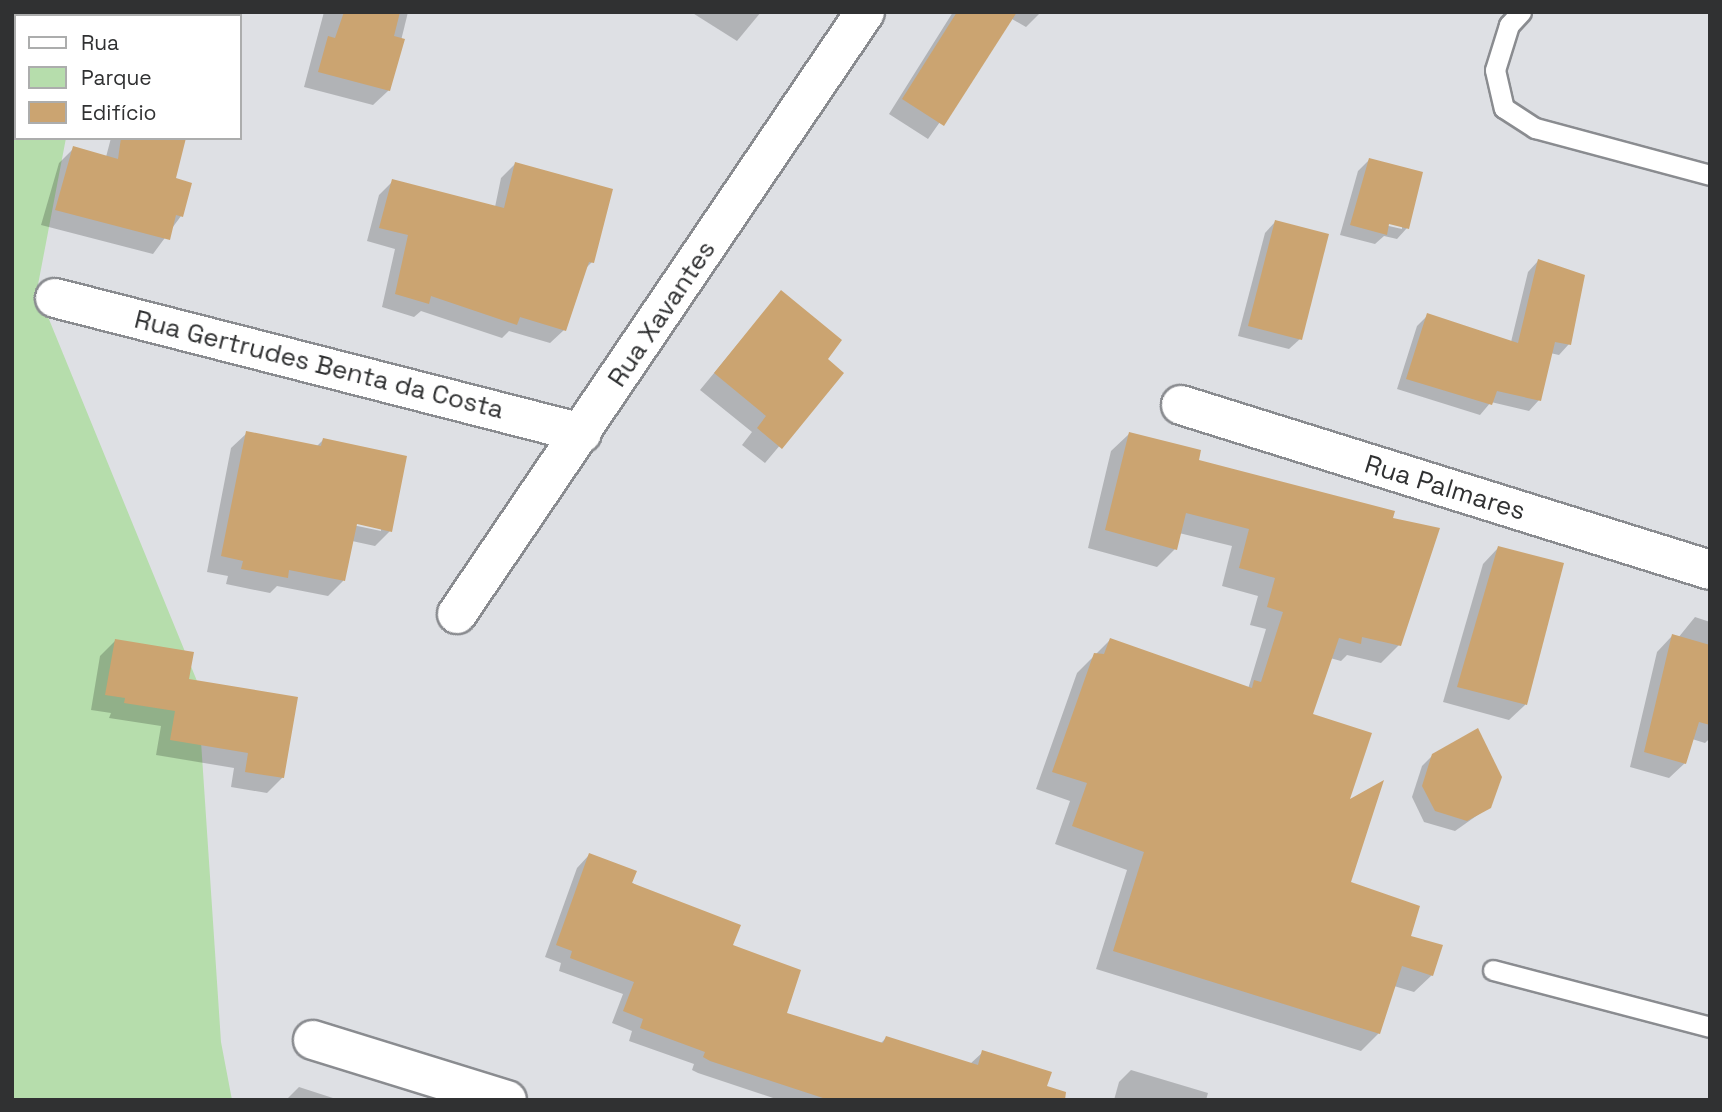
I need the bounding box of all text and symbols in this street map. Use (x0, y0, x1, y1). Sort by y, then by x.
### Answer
legend (14, 14, 242, 140)
text: Rua (81, 29, 119, 56)
text: Parque (81, 64, 152, 91)
text: Edifício (81, 99, 157, 126)
street label: Rua Xavantes (602, 235, 722, 393)
street label: Rua Gertrudes Benta da Costa (131, 304, 507, 426)
street label: Rua Palmares (1361, 449, 1529, 527)

